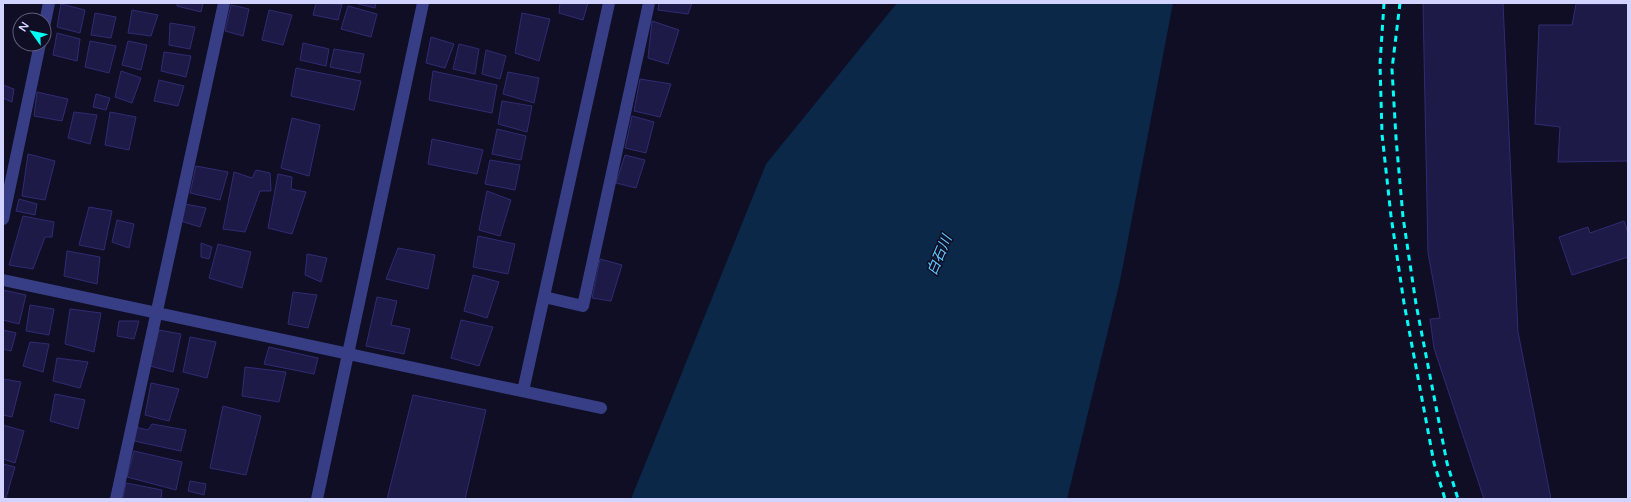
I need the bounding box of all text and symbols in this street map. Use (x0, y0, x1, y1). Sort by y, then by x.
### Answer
north arrow (12, 12, 52, 52)
text: N (16, 20, 32, 34)
water label: 白石川 (923, 231, 956, 278)

